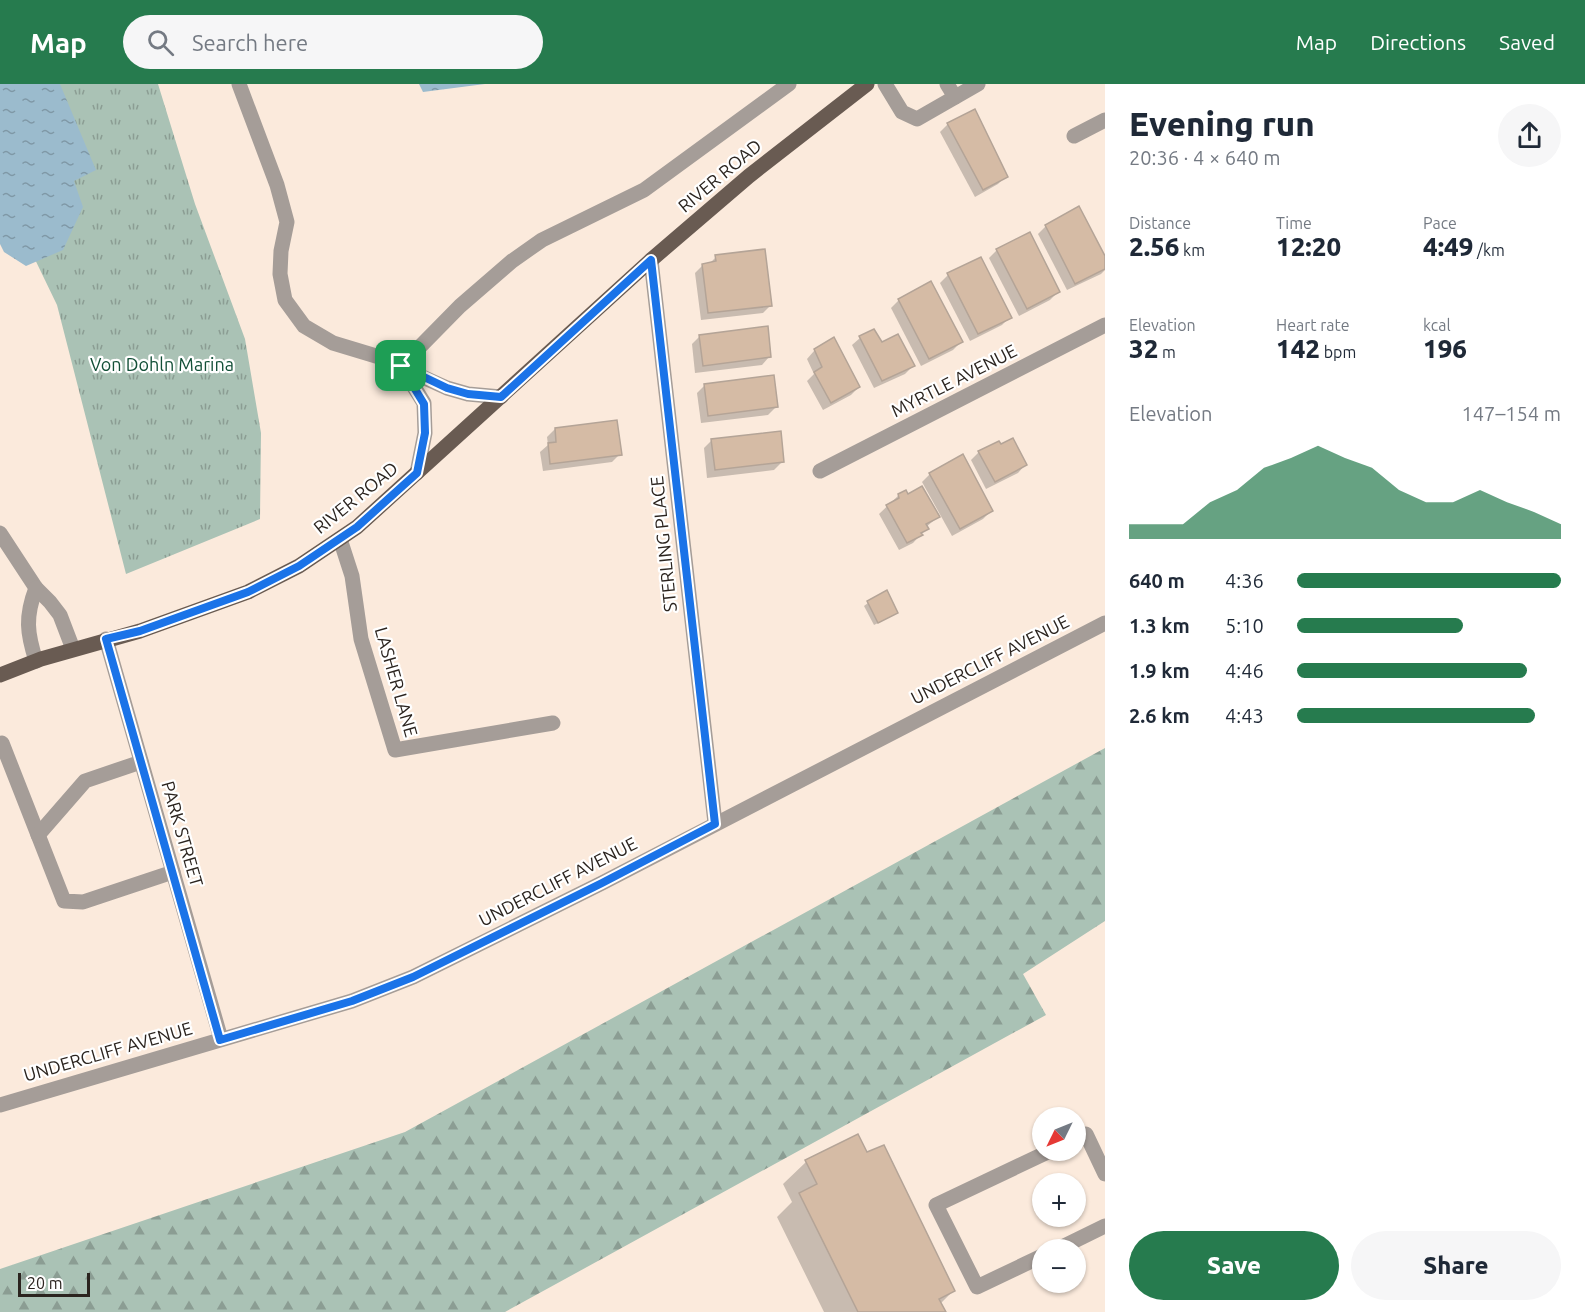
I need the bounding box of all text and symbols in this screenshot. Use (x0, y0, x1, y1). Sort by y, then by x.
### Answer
search box (123, 15, 543, 69)
icon: search (144, 26, 177, 59)
text: Map (30, 27, 87, 58)
text: Search here (192, 30, 308, 55)
text: Map (1296, 30, 1337, 54)
text: Directions (1370, 30, 1466, 54)
text: Saved (1499, 30, 1555, 54)
button: share (1498, 104, 1561, 167)
text: Evening run (1129, 105, 1315, 142)
street label: RIVER ROAD (674, 135, 765, 216)
text: 20:36 · 4 × 640 m (1129, 146, 1281, 169)
text: Distance (1129, 214, 1191, 232)
text: Time (1276, 214, 1312, 232)
text: Pace (1423, 214, 1457, 232)
text: 2.56 (1129, 232, 1179, 261)
text: 12:20 (1276, 232, 1341, 261)
text: 4:49 (1423, 232, 1473, 261)
text: km (1179, 241, 1205, 259)
text: /km (1473, 241, 1505, 259)
text: Elevation (1129, 316, 1196, 334)
text: Heart rate (1276, 316, 1350, 334)
text: kcal (1423, 316, 1451, 334)
text: 32 (1129, 334, 1158, 363)
text: 142 (1276, 334, 1320, 363)
text: 196 (1423, 334, 1467, 363)
pin (375, 340, 426, 391)
street label: MYRTLE AVENUE (887, 340, 1020, 420)
text: m (1158, 343, 1176, 361)
text: bpm (1320, 343, 1356, 361)
icon: arrive (384, 349, 417, 382)
park label: Von Dohln Marina (90, 354, 234, 374)
text: Elevation (1129, 402, 1212, 425)
text: 147–154 m (1462, 402, 1561, 425)
street label: RIVER ROAD (309, 457, 401, 537)
street label: STERLING PLACE (646, 475, 680, 613)
text: 640 m (1129, 569, 1185, 592)
text: 4:36 (1225, 569, 1264, 592)
street label: UNDERCLIFF AVENUE (907, 611, 1072, 708)
text: 1.3 km (1129, 614, 1190, 637)
text: 5:10 (1225, 614, 1264, 637)
street label: LASHER LANE (372, 624, 422, 739)
text: 1.9 km (1129, 659, 1190, 682)
text: 4:46 (1225, 659, 1264, 682)
text: 2.6 km (1129, 704, 1190, 727)
text: 4:43 (1225, 704, 1264, 727)
street label: PARK STREET (158, 779, 208, 889)
street label: UNDERCLIFF AVENUE (475, 833, 640, 930)
street label: UNDERCLIFF AVENUE (21, 1017, 194, 1085)
north arrow (1032, 1107, 1086, 1161)
map controls (1032, 1107, 1086, 1293)
button: + (1032, 1173, 1086, 1227)
button: Save (1129, 1231, 1339, 1300)
button: Share (1351, 1231, 1561, 1300)
button: − (1032, 1239, 1086, 1293)
scale bar (18, 1270, 90, 1298)
text: 20 m (27, 1274, 63, 1292)

